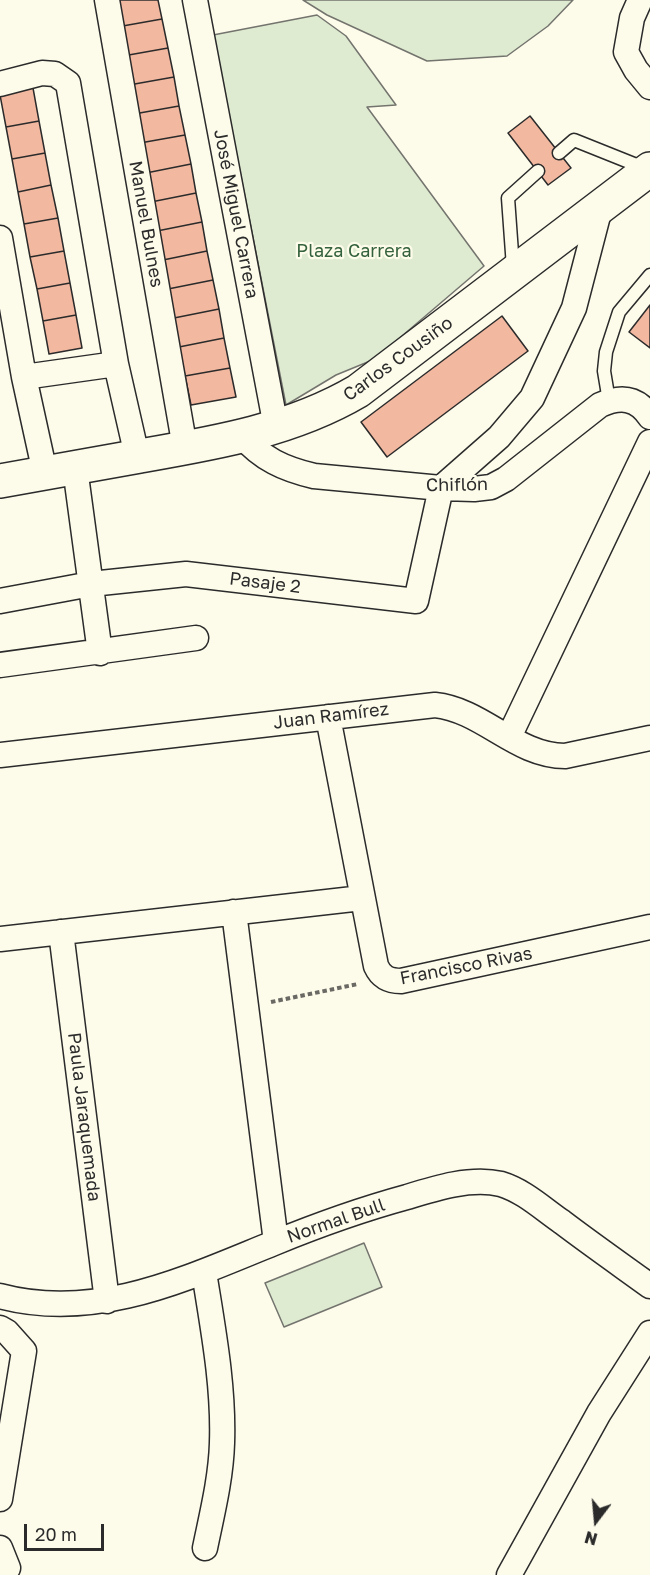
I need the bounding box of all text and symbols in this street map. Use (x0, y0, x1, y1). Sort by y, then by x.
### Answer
street label: José Miguel Carrera (209, 128, 263, 300)
street label: Manuel Bulnes (124, 159, 168, 289)
park label: Plaza Carrera (296, 240, 412, 262)
street label: Carlos Cousiño (339, 312, 457, 406)
street label: Chiflón (426, 474, 488, 496)
street label: Pasaje 2 (228, 568, 302, 598)
street label: Juan Ramírez (272, 698, 390, 734)
street label: Francisco Rivas (398, 943, 534, 989)
street label: Paula Jaraquemada (63, 1031, 105, 1203)
street label: Normal Bull (284, 1194, 388, 1248)
north arrow (566, 1491, 626, 1551)
scale bar (27, 1512, 106, 1550)
text: 20 m (35, 1523, 77, 1545)
text: N (582, 1527, 600, 1550)

